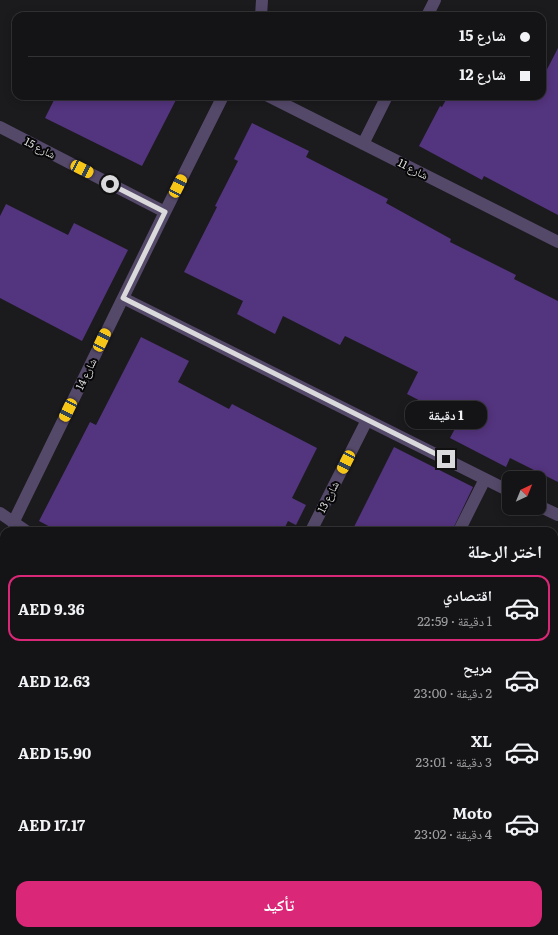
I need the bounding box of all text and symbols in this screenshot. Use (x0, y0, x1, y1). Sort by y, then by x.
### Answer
text: شارع 15 (459, 23, 506, 46)
text: شارع 12 (459, 62, 506, 85)
street label: شارع 15 (22, 132, 59, 162)
street label: شارع 11 (396, 154, 431, 183)
car (69, 158, 95, 180)
car (167, 173, 189, 199)
route start (101, 175, 119, 193)
car (91, 327, 113, 353)
street label: شارع 14 (71, 355, 100, 392)
car (57, 397, 79, 423)
callout: 1 دقيقة (405, 401, 487, 429)
text: 1 دقيقة (428, 405, 464, 424)
car (335, 449, 357, 475)
route end (437, 450, 455, 468)
north arrow (502, 471, 546, 515)
map controls (502, 471, 546, 515)
street label: شارع 13 (312, 478, 342, 515)
text: اختر الرحلة (467, 537, 542, 564)
text: اقتصادي (443, 583, 492, 606)
icon: car (504, 590, 540, 626)
text: AED 9.36 (18, 597, 85, 620)
text: 1 دقيقة · 22:59 (417, 611, 492, 630)
text: مريح (463, 655, 492, 678)
icon: car (504, 662, 540, 698)
text: AED 12.63 (18, 669, 90, 692)
text: 2 دقيقة · 23:00 (414, 683, 492, 702)
text: XL (471, 729, 492, 752)
icon: car (504, 734, 540, 770)
text: AED 15.90 (18, 741, 91, 764)
text: 3 دقيقة · 23:01 (416, 752, 492, 771)
text: Moto (452, 801, 492, 824)
icon: car (504, 806, 540, 842)
text: AED 17.17 (18, 813, 85, 836)
text: 4 دقيقة · 23:02 (414, 824, 492, 843)
button: تأكيد (16, 881, 542, 927)

